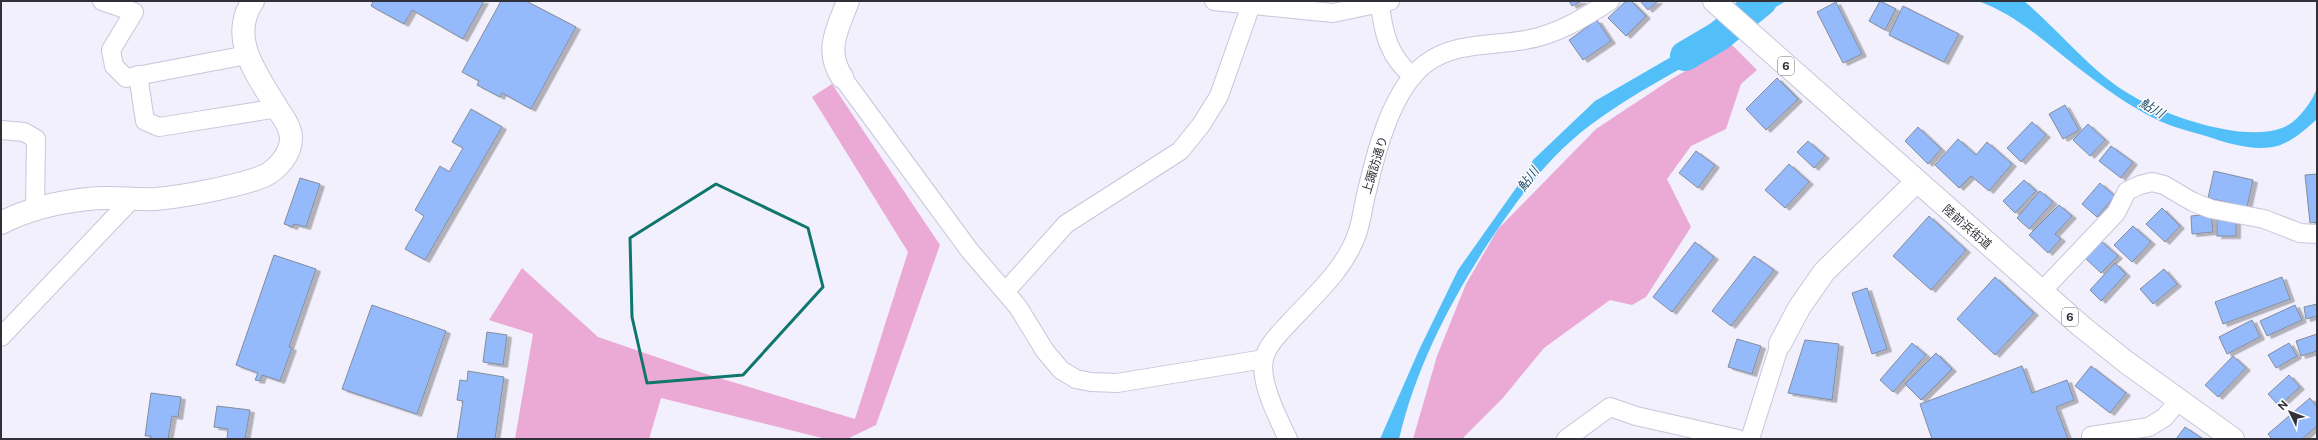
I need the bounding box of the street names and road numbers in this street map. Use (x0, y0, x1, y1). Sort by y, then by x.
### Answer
road number: 6 (1778, 57, 1794, 75)
street label: 上諏訪通り (1360, 134, 1390, 196)
street label: 陸前浜街道 (1940, 202, 1994, 252)
road number: 6 (2062, 308, 2078, 326)

